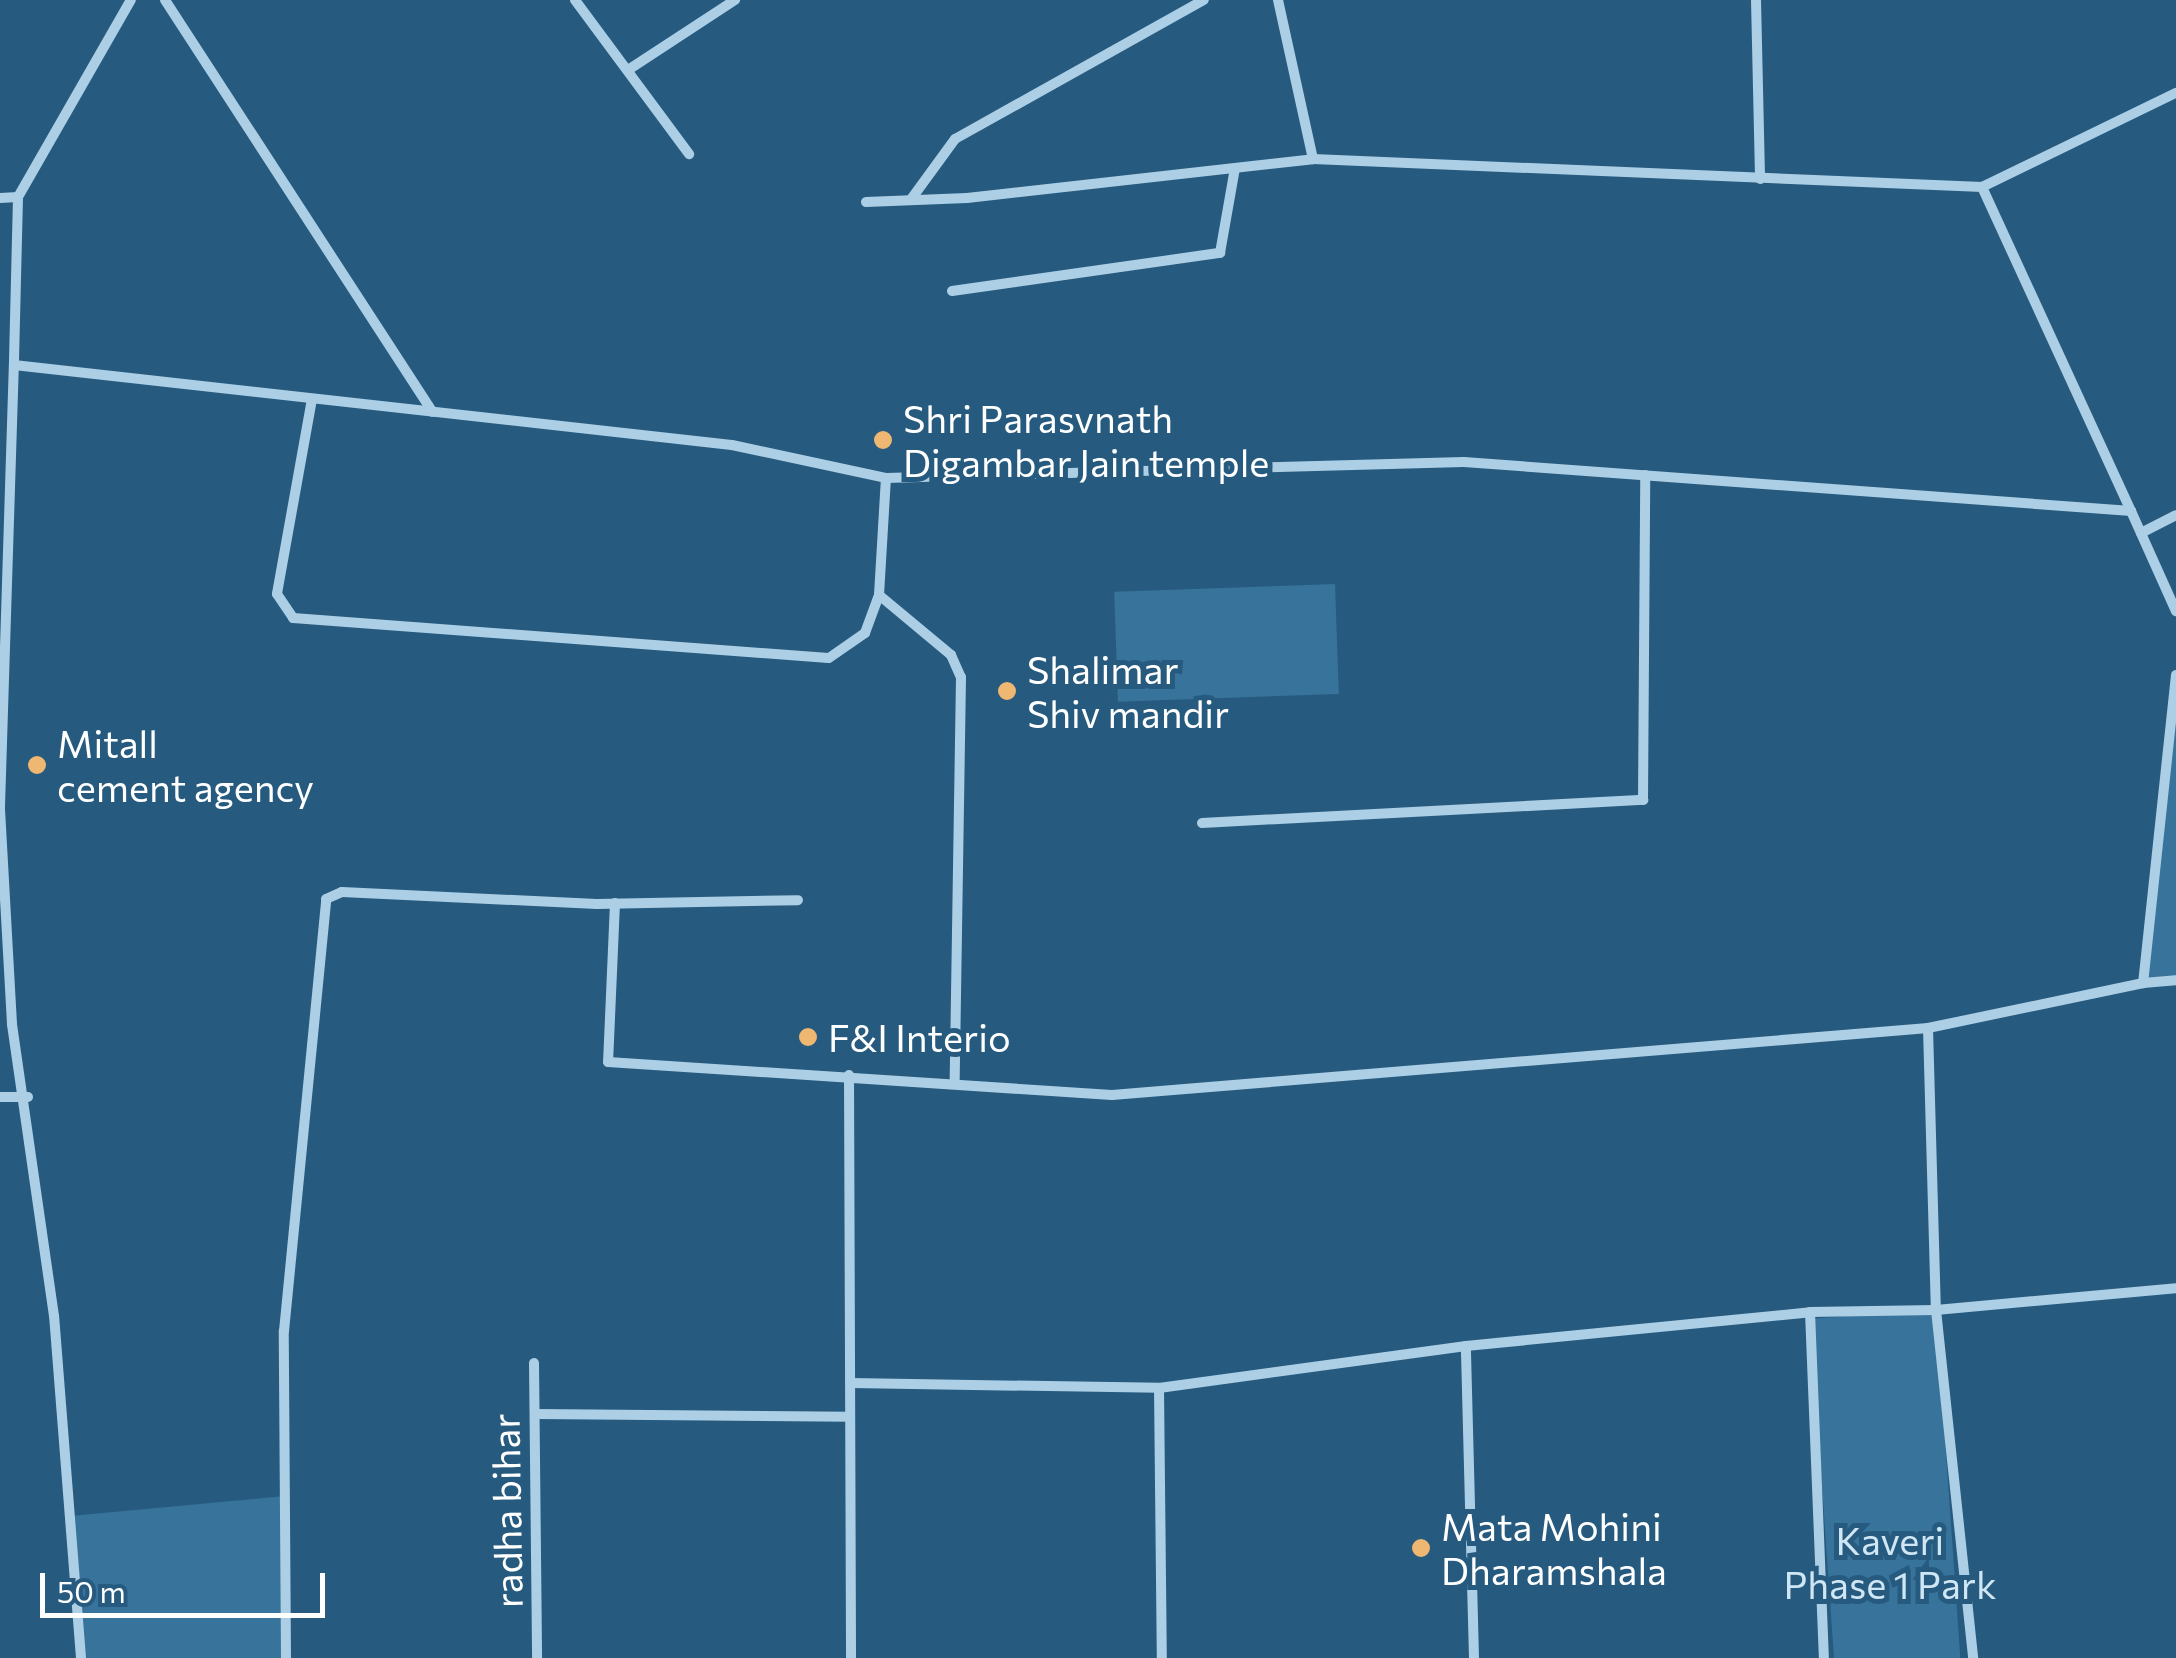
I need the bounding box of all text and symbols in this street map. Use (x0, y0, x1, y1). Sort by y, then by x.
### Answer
place label: Shri Parasvnath Digambar Jain temple (903, 395, 1269, 484)
marker: Shri Parasvnath Digambar Jain temple (872, 429, 894, 451)
place label: Shalimar Shiv mandir (1027, 646, 1229, 736)
marker: Shalimar Shiv mandir (996, 680, 1018, 702)
place label: Mitall cement agency (57, 720, 314, 809)
marker: Mitall cement agency (26, 754, 48, 776)
place label: F&I Interio (828, 1014, 1011, 1060)
marker: F&I Interio (797, 1026, 819, 1048)
street label: radha bihar (482, 1413, 530, 1609)
place label: Mata Mohini Dharamshala (1441, 1503, 1667, 1592)
park label: Kaveri Phase 1 Park (1783, 1517, 1997, 1606)
marker: Mata Mohini Dharamshala (1410, 1537, 1432, 1559)
scale bar (45, 1553, 330, 1615)
text: 50 m (57, 1572, 126, 1609)

